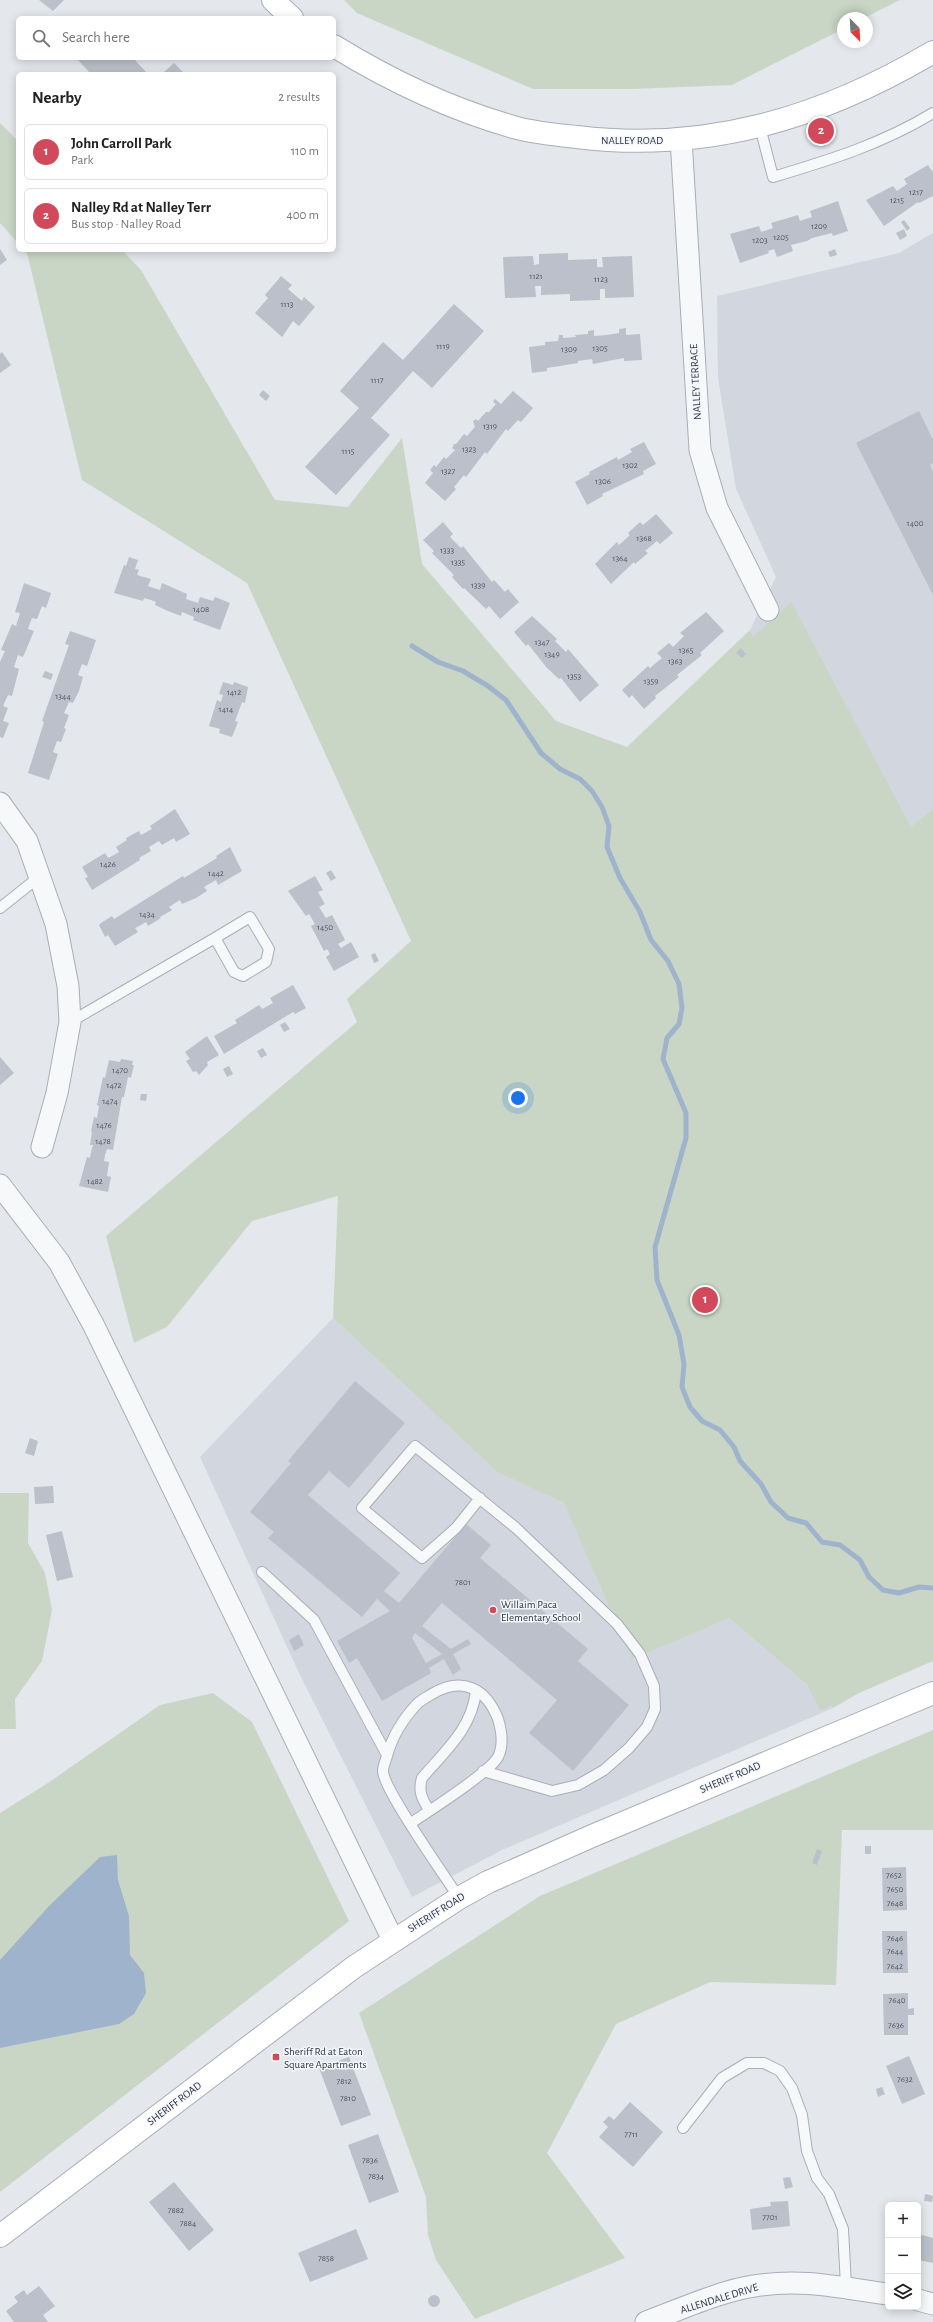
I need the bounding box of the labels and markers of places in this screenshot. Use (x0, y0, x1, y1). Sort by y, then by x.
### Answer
pin: 2 (808, 116, 834, 146)
pin: 1 (692, 1285, 718, 1315)
place label: Willaim Paca Elementary School (501, 1599, 581, 1623)
marker: Willaim Paca Elementary School (488, 1605, 498, 1615)
place label: Sheriff Rd at Eaton Square Apartments (284, 2046, 367, 2070)
marker: Sheriff Rd at Eaton Square Apartments (271, 2052, 281, 2062)

